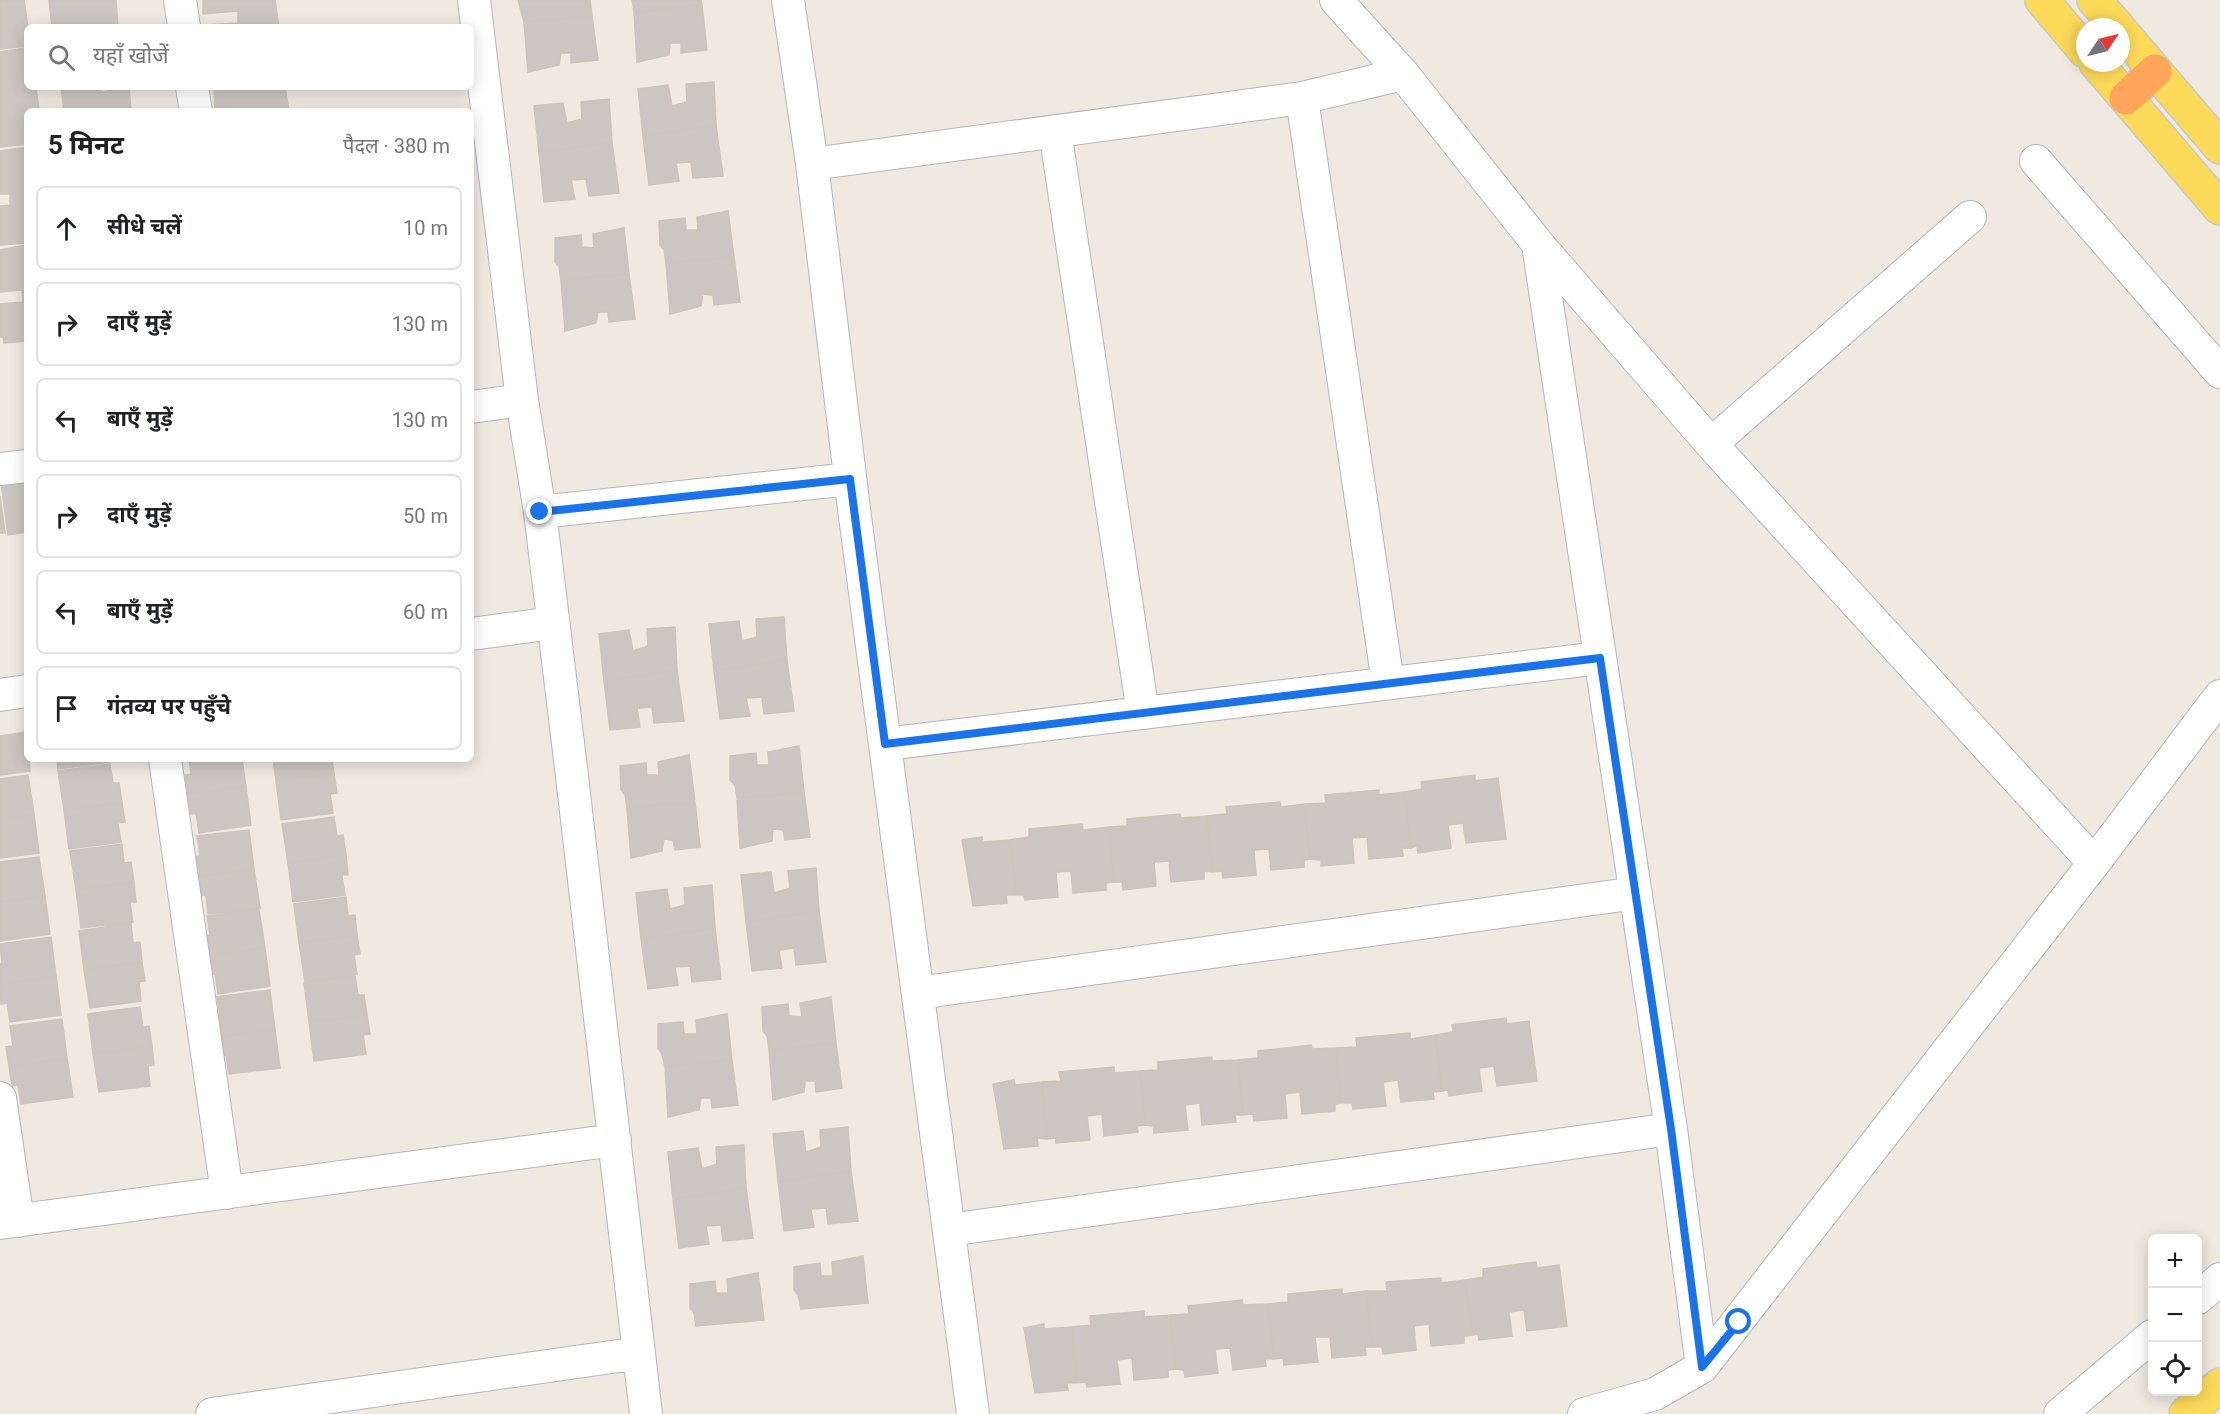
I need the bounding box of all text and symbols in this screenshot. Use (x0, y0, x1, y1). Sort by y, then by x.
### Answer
north arrow (2076, 18, 2130, 72)
search box (24, 24, 474, 90)
icon: search (45, 41, 78, 74)
text: यहाँ खोजें (93, 43, 169, 68)
text: 5 मिनट (48, 130, 124, 160)
text: पैदल · 380 m (343, 134, 450, 158)
icon: ahead (50, 212, 83, 245)
text: सीधे चलें (107, 214, 182, 239)
text: 10 m (403, 216, 448, 240)
icon: right (50, 308, 83, 341)
text: दाएँ मुड़ें (107, 310, 172, 335)
text: 130 m (392, 312, 448, 336)
icon: left (50, 404, 83, 437)
text: बाएँ मुड़ें (107, 406, 173, 431)
text: 130 m (392, 408, 448, 432)
route end (526, 498, 552, 524)
icon: right (50, 500, 83, 533)
text: दाएँ मुड़ें (107, 502, 172, 527)
text: 50 m (403, 504, 448, 528)
icon: left (50, 596, 83, 629)
text: बाएँ मुड़ें (107, 598, 173, 623)
text: 60 m (403, 600, 448, 624)
icon: arrive (50, 692, 83, 725)
text: गंतव्य पर पहुँचे (107, 694, 231, 719)
map controls (2148, 1234, 2202, 1396)
button: + (2148, 1234, 2202, 1288)
button: − (2148, 1288, 2202, 1342)
route start (1725, 1308, 1751, 1334)
button: locate (2148, 1342, 2202, 1396)

